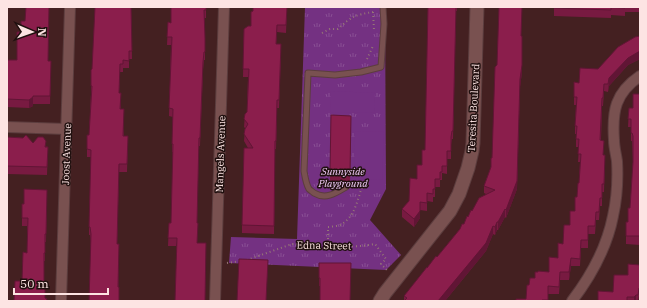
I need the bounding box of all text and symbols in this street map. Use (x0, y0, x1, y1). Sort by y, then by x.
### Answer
north arrow (12, 12, 52, 52)
text: N (35, 28, 49, 37)
street label: Teresita Boulevard (465, 63, 482, 153)
street label: Mangels Avenue (213, 115, 228, 193)
street label: Joost Avenue (59, 123, 74, 185)
park label: Sunnyside Playground (317, 165, 368, 190)
street label: Edna Street (297, 239, 352, 252)
scale bar (14, 270, 108, 296)
text: 50 m (20, 276, 49, 291)

